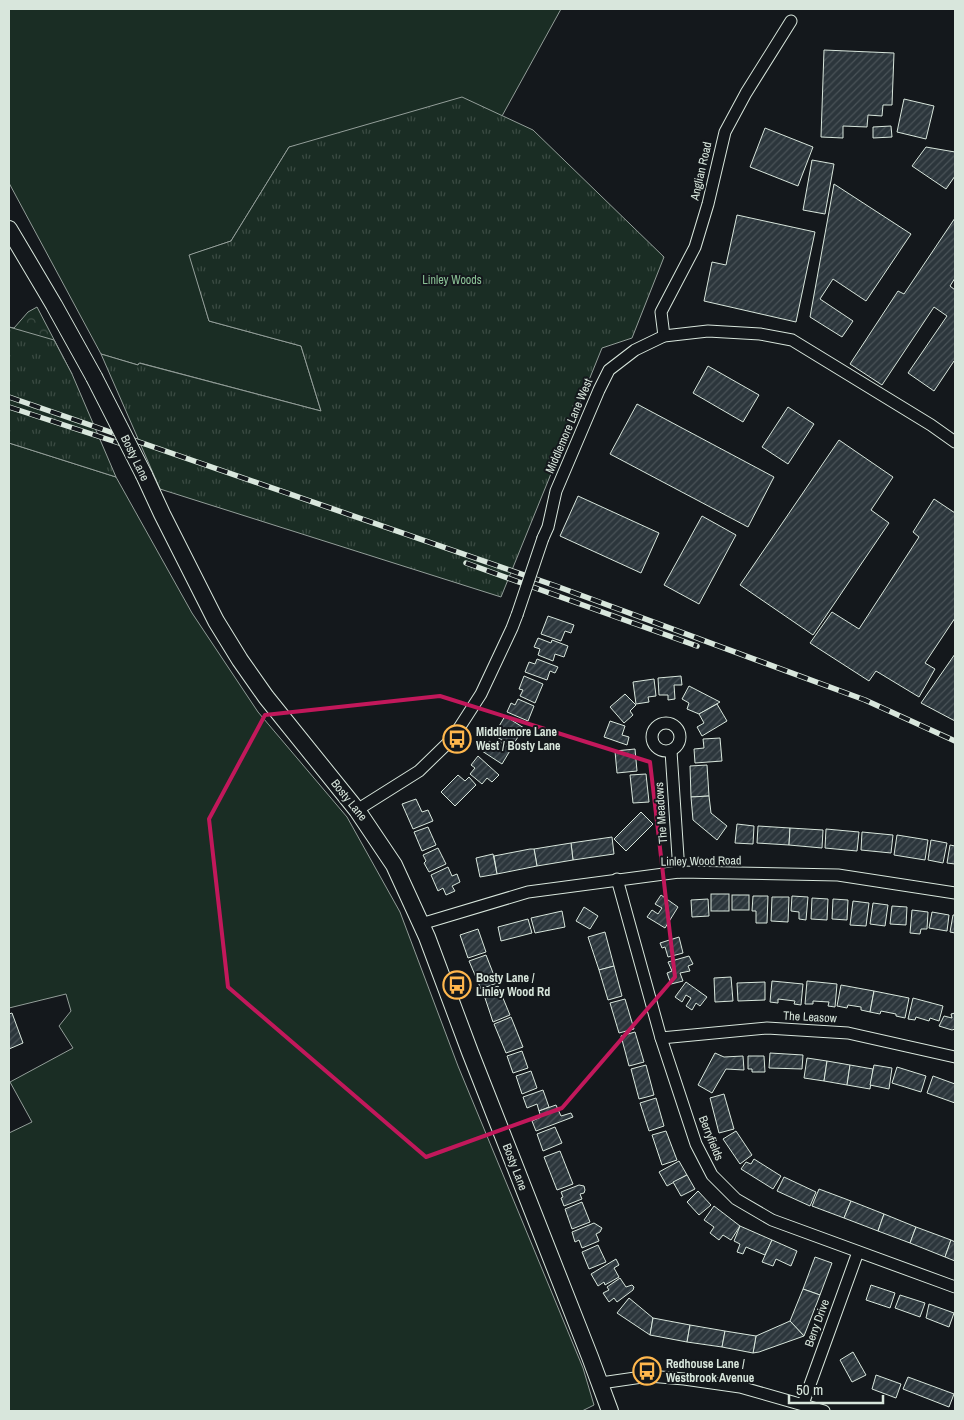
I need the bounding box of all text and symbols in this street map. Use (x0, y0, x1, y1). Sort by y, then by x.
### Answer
street label: Anglian Road (686, 140, 716, 203)
park label: Linley Woods (422, 272, 482, 288)
street label: Middlemore Lane West (542, 376, 596, 476)
street label: Bosty Lane (117, 432, 153, 484)
bus stop icon: Middlemore Lane West / Bosty Lane (442, 724, 472, 754)
place label: Middlemore Lane West / Bosty Lane (476, 724, 561, 754)
street label: Bosty Lane (327, 776, 371, 824)
street label: The Meadows (651, 782, 671, 844)
street label: Linley Wood Road (660, 852, 742, 870)
bus stop icon: Bosty Lane / Linley Wood Rd (442, 970, 472, 1000)
place label: Bosty Lane / Linley Wood Rd (476, 970, 550, 1000)
street label: The Leasow (783, 1008, 838, 1026)
street label: Berryfields (695, 1113, 727, 1163)
street label: Bosty Lane (499, 1141, 531, 1193)
street label: Berry Drive (801, 1297, 833, 1349)
bus stop icon: Redhouse Lane / Westbrook Avenue (632, 1356, 662, 1386)
place label: Redhouse Lane / Westbrook Avenue (666, 1356, 755, 1386)
scale bar (789, 1372, 883, 1404)
text: 50 m (796, 1379, 823, 1400)

